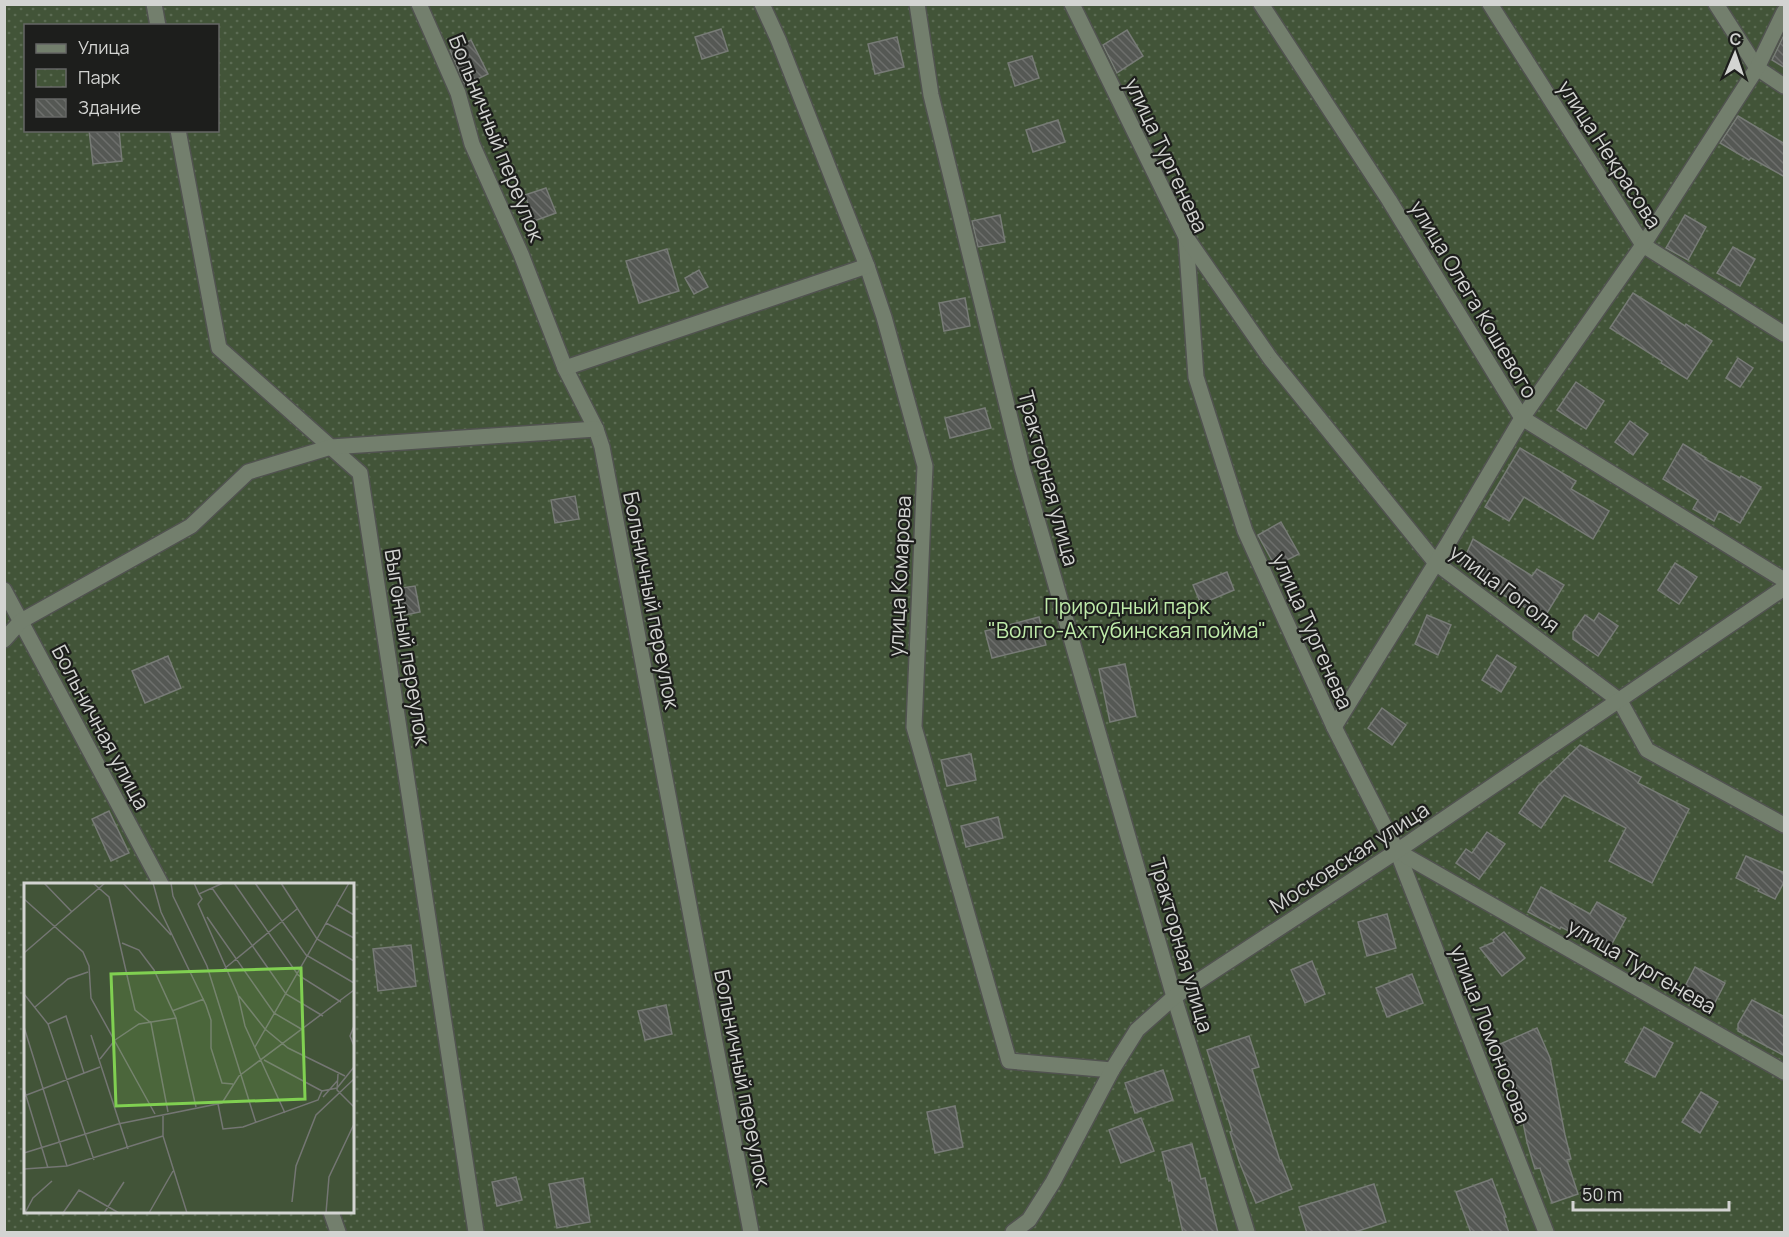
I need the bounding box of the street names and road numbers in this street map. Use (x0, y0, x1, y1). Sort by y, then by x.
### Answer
street label: Больничный переулок (443, 30, 552, 246)
street label: улица Тургенева (1119, 73, 1215, 237)
street label: улица Некрасова (1552, 75, 1668, 233)
street label: улица Олега Кошевого (1404, 195, 1544, 403)
street label: Тракторная улица (1012, 387, 1086, 569)
street label: Больничный переулок (617, 489, 687, 712)
street label: улица Комарова (881, 495, 917, 657)
street label: улица Гоголя (1444, 537, 1566, 639)
street label: Выгонный переулок (379, 547, 437, 748)
street label: улица Тургенева (1266, 549, 1360, 713)
street label: Больничная улица (46, 640, 156, 814)
street label: Московская улица (1264, 795, 1434, 919)
street label: Тракторная улица (1144, 854, 1220, 1036)
street label: улица Тургенева (1562, 912, 1722, 1020)
street label: улица Ломоносова (1444, 941, 1538, 1127)
street label: Больничный переулок (708, 967, 778, 1190)

